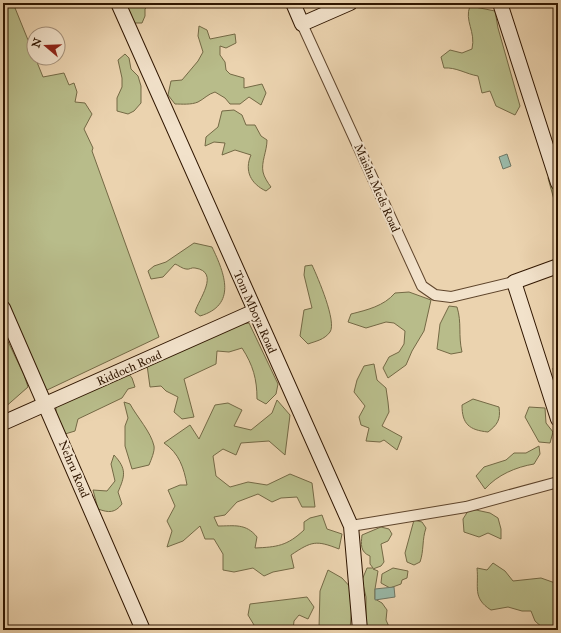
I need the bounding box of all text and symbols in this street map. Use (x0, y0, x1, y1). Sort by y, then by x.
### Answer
north arrow (26, 26, 66, 66)
text: N (29, 36, 45, 49)
street label: Maisha Meds Road (351, 142, 403, 234)
street label: Tom Mboya Road (231, 268, 279, 356)
street label: Riddoch Road (94, 347, 164, 389)
street label: Nehru Road (56, 438, 92, 500)

